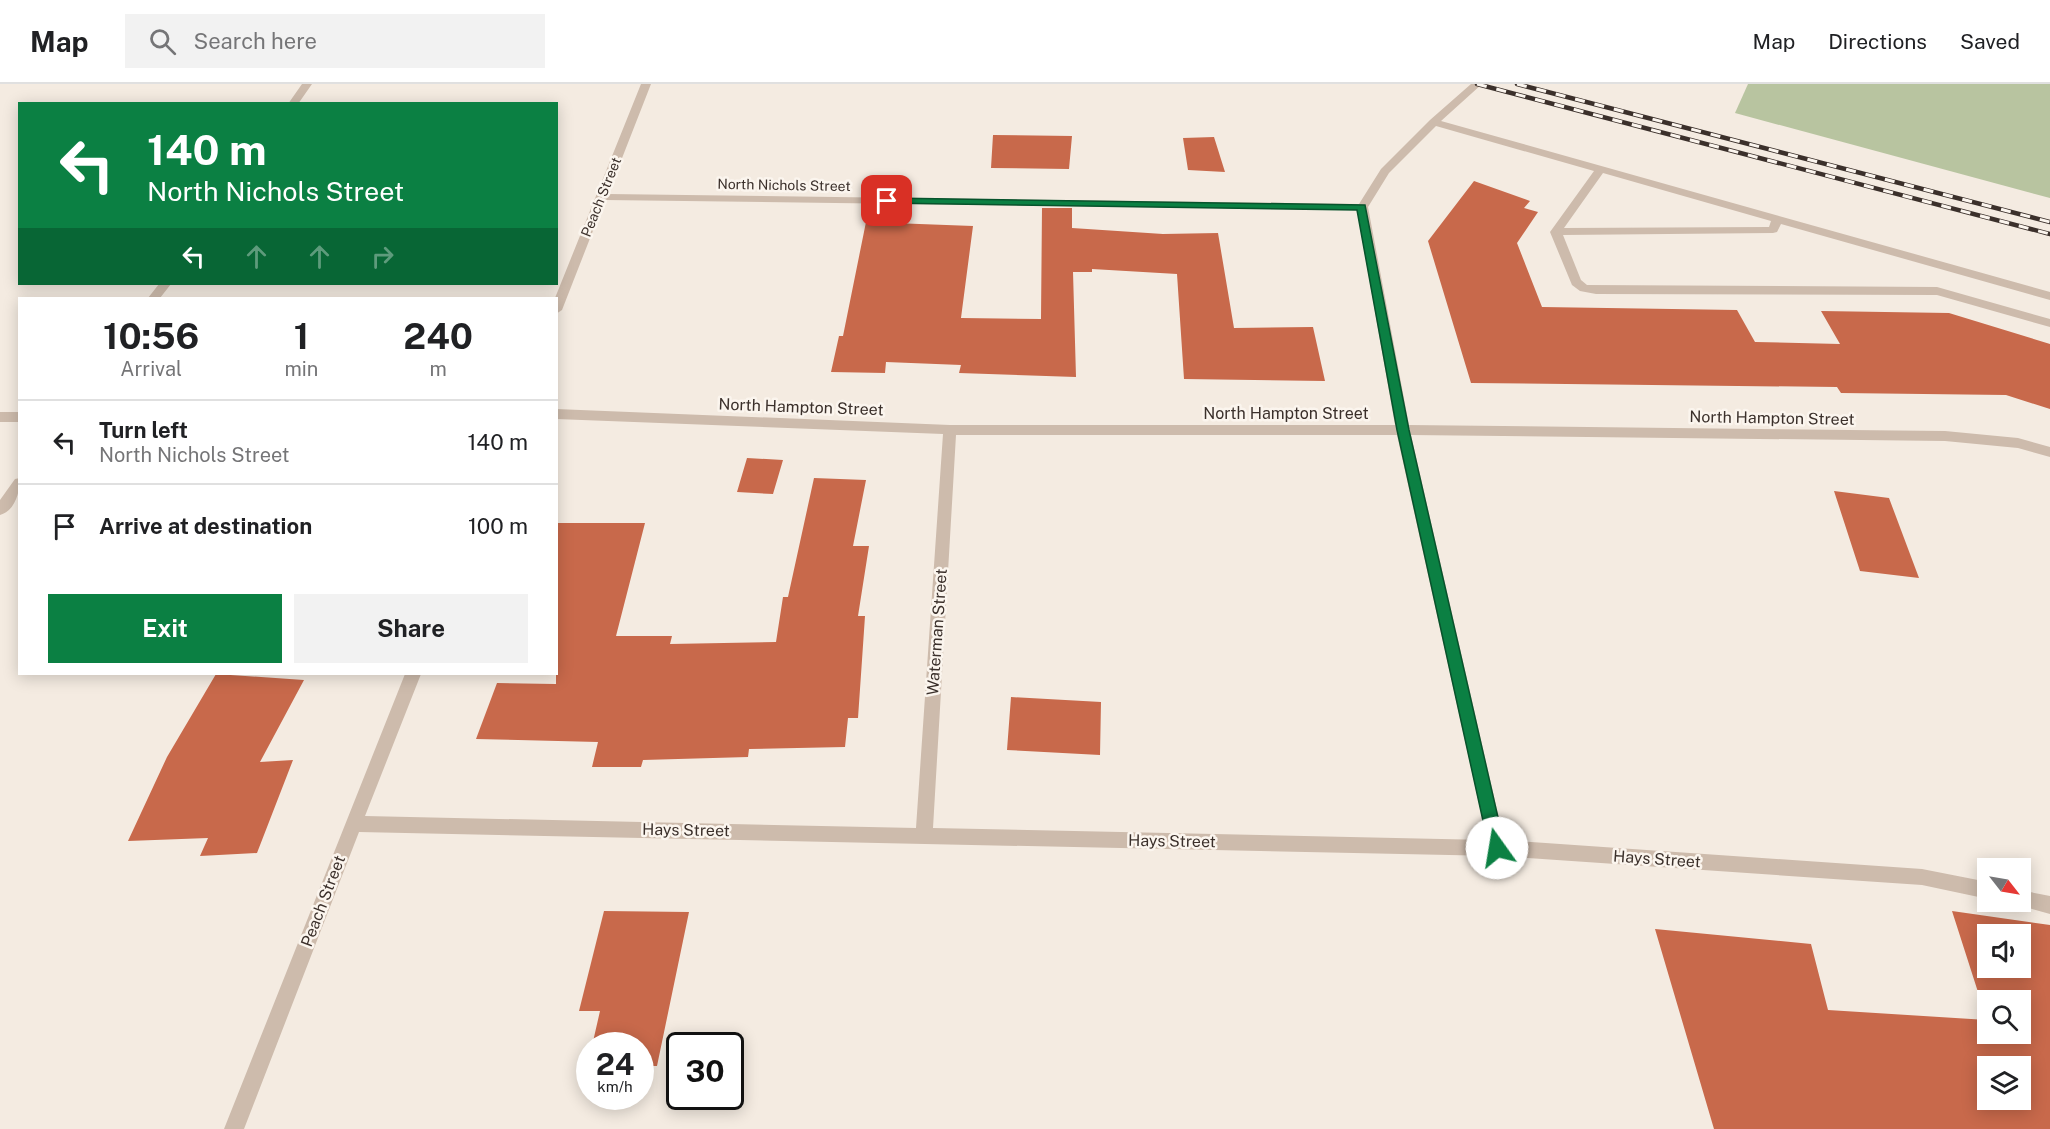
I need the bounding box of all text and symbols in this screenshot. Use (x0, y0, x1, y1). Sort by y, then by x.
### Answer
search box (125, 14, 545, 68)
text: Map (30, 25, 89, 58)
icon: search (146, 25, 179, 58)
text: Search here (194, 28, 317, 54)
text: Map (1753, 29, 1795, 54)
text: Directions (1828, 29, 1927, 54)
text: Saved (1960, 29, 2020, 54)
text: 140 m (147, 125, 267, 174)
icon: left (48, 126, 126, 204)
street label: Peach Street (578, 155, 624, 239)
text: North Nichols Street (147, 175, 404, 207)
pin (861, 175, 912, 226)
street label: North Nichols Street (717, 176, 851, 194)
icon: arrive (870, 184, 903, 217)
icon: left (177, 240, 210, 273)
icon: ahead (240, 240, 273, 273)
icon: ahead (303, 240, 336, 273)
icon: right (366, 240, 399, 273)
text: 10:56 (103, 315, 199, 357)
text: 1 (294, 315, 309, 357)
text: 240 (403, 315, 473, 357)
text: Arrival (120, 357, 182, 381)
text: min (284, 357, 318, 381)
text: m (430, 357, 447, 381)
street label: North Hampton Street (718, 395, 884, 419)
street label: North Hampton Street (1203, 404, 1369, 423)
street label: North Hampton Street (1689, 407, 1855, 429)
text: Turn left (99, 417, 188, 443)
icon: left (48, 426, 81, 459)
text: 140 m (467, 429, 528, 455)
text: North Nichols Street (99, 443, 290, 467)
icon: arrive (48, 510, 81, 543)
text: Arrive at destination (99, 513, 312, 539)
text: 100 m (468, 513, 528, 539)
street label: Waterman Street (923, 568, 951, 696)
button: Exit (48, 594, 282, 663)
button: Share (294, 594, 528, 663)
position arrow (1465, 816, 1529, 880)
street label: Hays Street (642, 820, 730, 840)
street label: Hays Street (1128, 831, 1216, 851)
street label: Hays Street (1613, 846, 1701, 872)
street label: Peach Street (297, 853, 349, 949)
north arrow (1977, 858, 2031, 912)
map controls (1977, 858, 2031, 1110)
button: sound (1977, 924, 2031, 978)
button: search (1977, 990, 2031, 1044)
speed limit sign: 30 (666, 1032, 744, 1110)
text: 24 (596, 1046, 634, 1082)
button: layers (1977, 1056, 2031, 1110)
text: km/h (597, 1078, 633, 1095)

